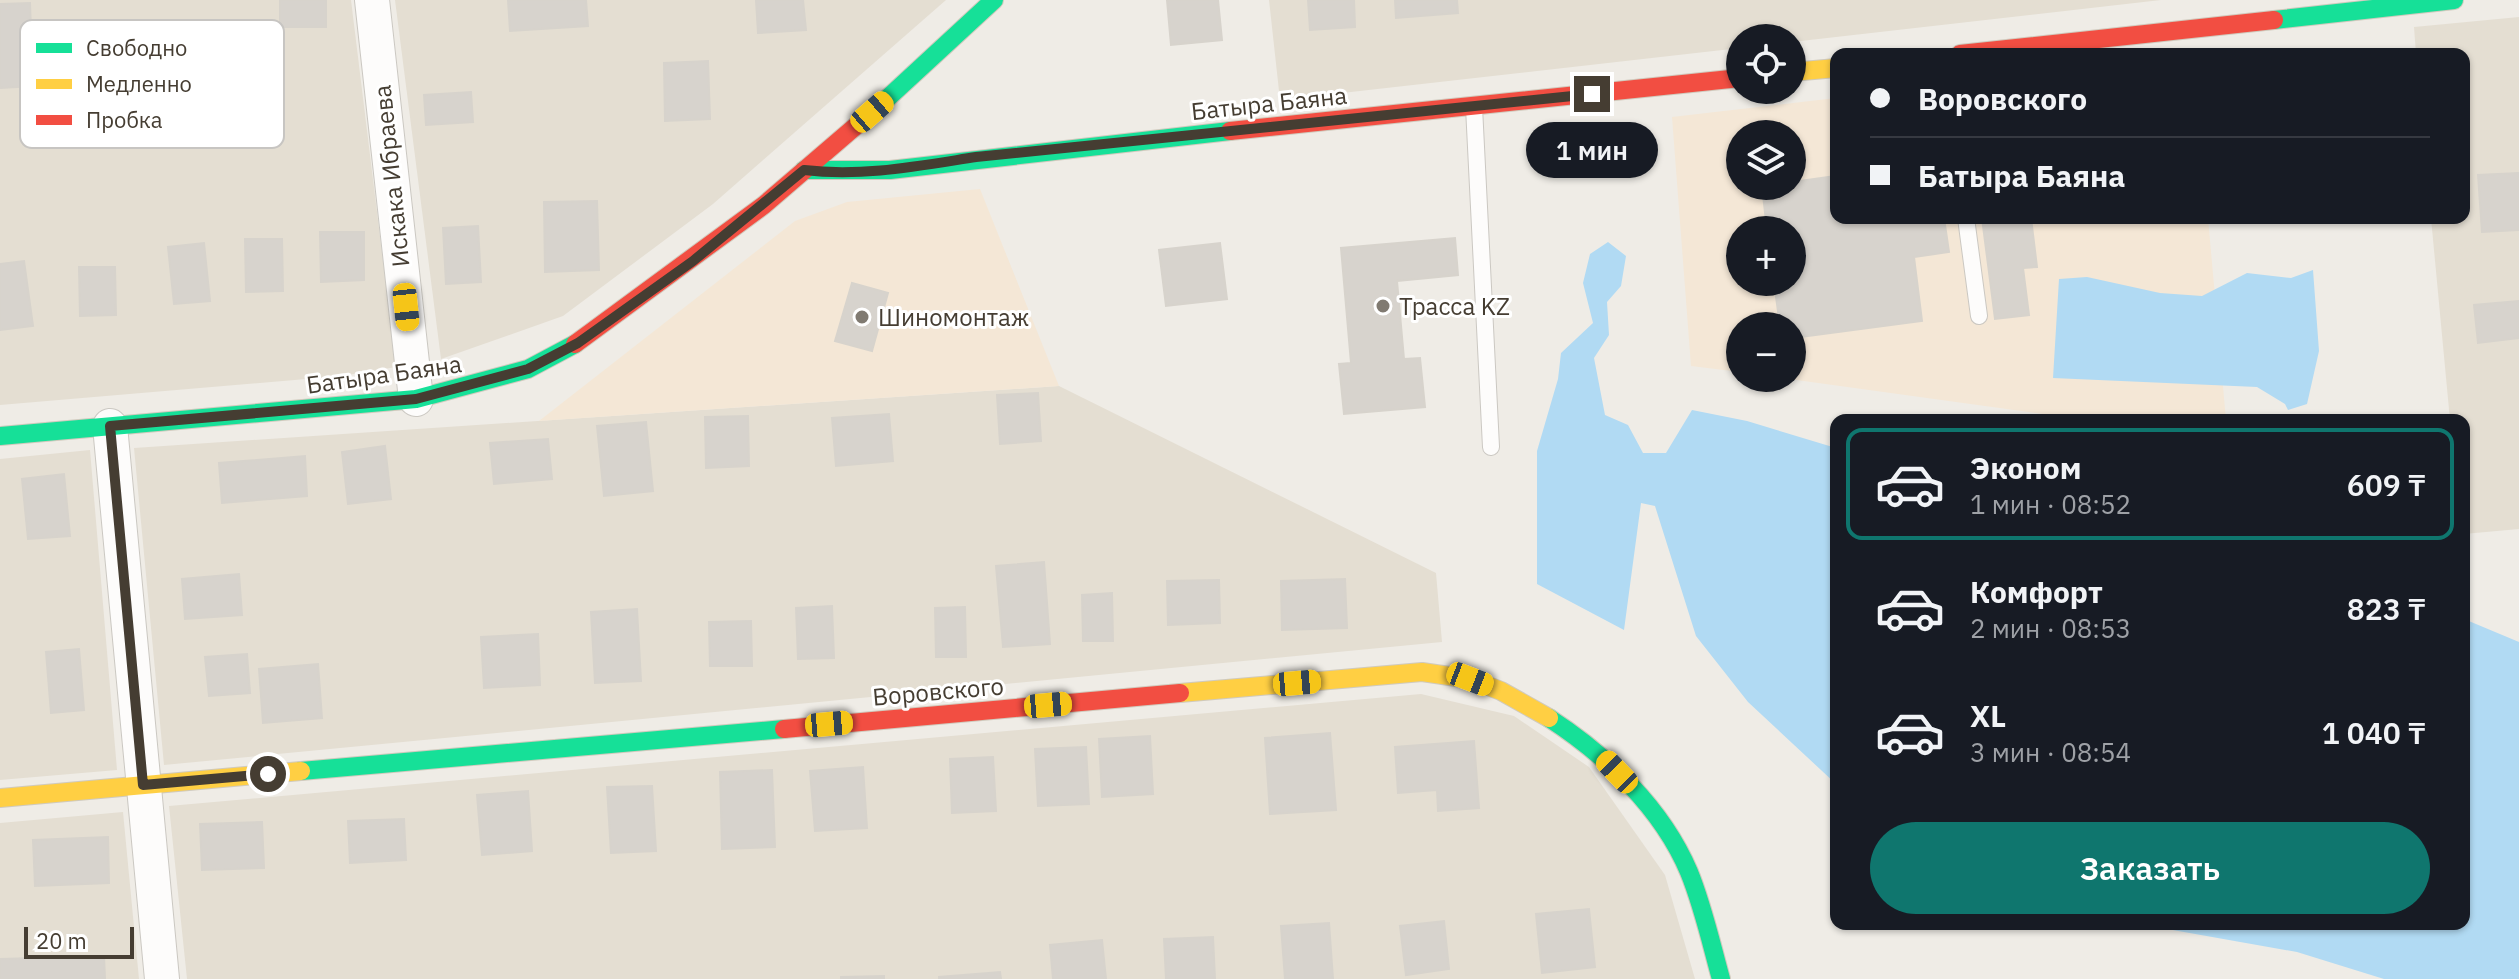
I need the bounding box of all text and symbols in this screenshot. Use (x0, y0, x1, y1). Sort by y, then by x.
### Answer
legend (20, 20, 284, 148)
map controls (1726, 24, 1806, 392)
button: locate (1726, 24, 1806, 104)
text: Свободно (86, 33, 187, 62)
text: Медленно (86, 69, 192, 98)
route end (1574, 76, 1610, 112)
street label: Батыра Баяна (1189, 79, 1349, 127)
text: Воровского (1918, 79, 2087, 118)
street label: Искака Ибраева (366, 83, 416, 269)
car (846, 87, 898, 137)
text: Пробка (86, 105, 163, 134)
button: layers (1726, 120, 1806, 200)
callout: 1 мин (1526, 122, 1658, 178)
text: 1 мин (1556, 133, 1628, 167)
text: Батыра Баяна (1918, 156, 2125, 195)
button: + (1726, 216, 1806, 296)
car (392, 282, 420, 332)
place label: Трасса KZ (1399, 290, 1510, 322)
marker: Трасса KZ (1374, 297, 1392, 315)
place label: Шиномонтаж (878, 301, 1029, 333)
marker: Шиномонтаж (853, 308, 871, 326)
button: − (1726, 312, 1806, 392)
street label: Батыра Баяна (304, 347, 464, 401)
icon: car (1874, 448, 1946, 520)
text: Эконом (1970, 448, 2081, 487)
text: 609 ₸ (2347, 465, 2426, 504)
text: 1 мин · 08:52 (1970, 487, 2131, 521)
icon: car (1874, 572, 1946, 644)
text: Комфорт (1970, 572, 2103, 611)
text: 823 ₸ (2347, 589, 2426, 628)
text: 2 мин · 08:53 (1970, 611, 2131, 645)
car (1443, 659, 1497, 699)
street label: Воровского (871, 669, 1005, 713)
car (1272, 669, 1322, 697)
car (1023, 691, 1073, 719)
icon: car (1874, 696, 1946, 768)
text: XL (1970, 696, 2006, 735)
car (804, 710, 854, 738)
text: 1 040 ₸ (2322, 713, 2426, 752)
text: 3 мин · 08:54 (1970, 735, 2131, 769)
car (1592, 746, 1642, 798)
route start (250, 756, 286, 792)
button: Заказать (1870, 822, 2430, 914)
scale bar (24, 923, 134, 959)
text: 20 m (36, 926, 87, 955)

